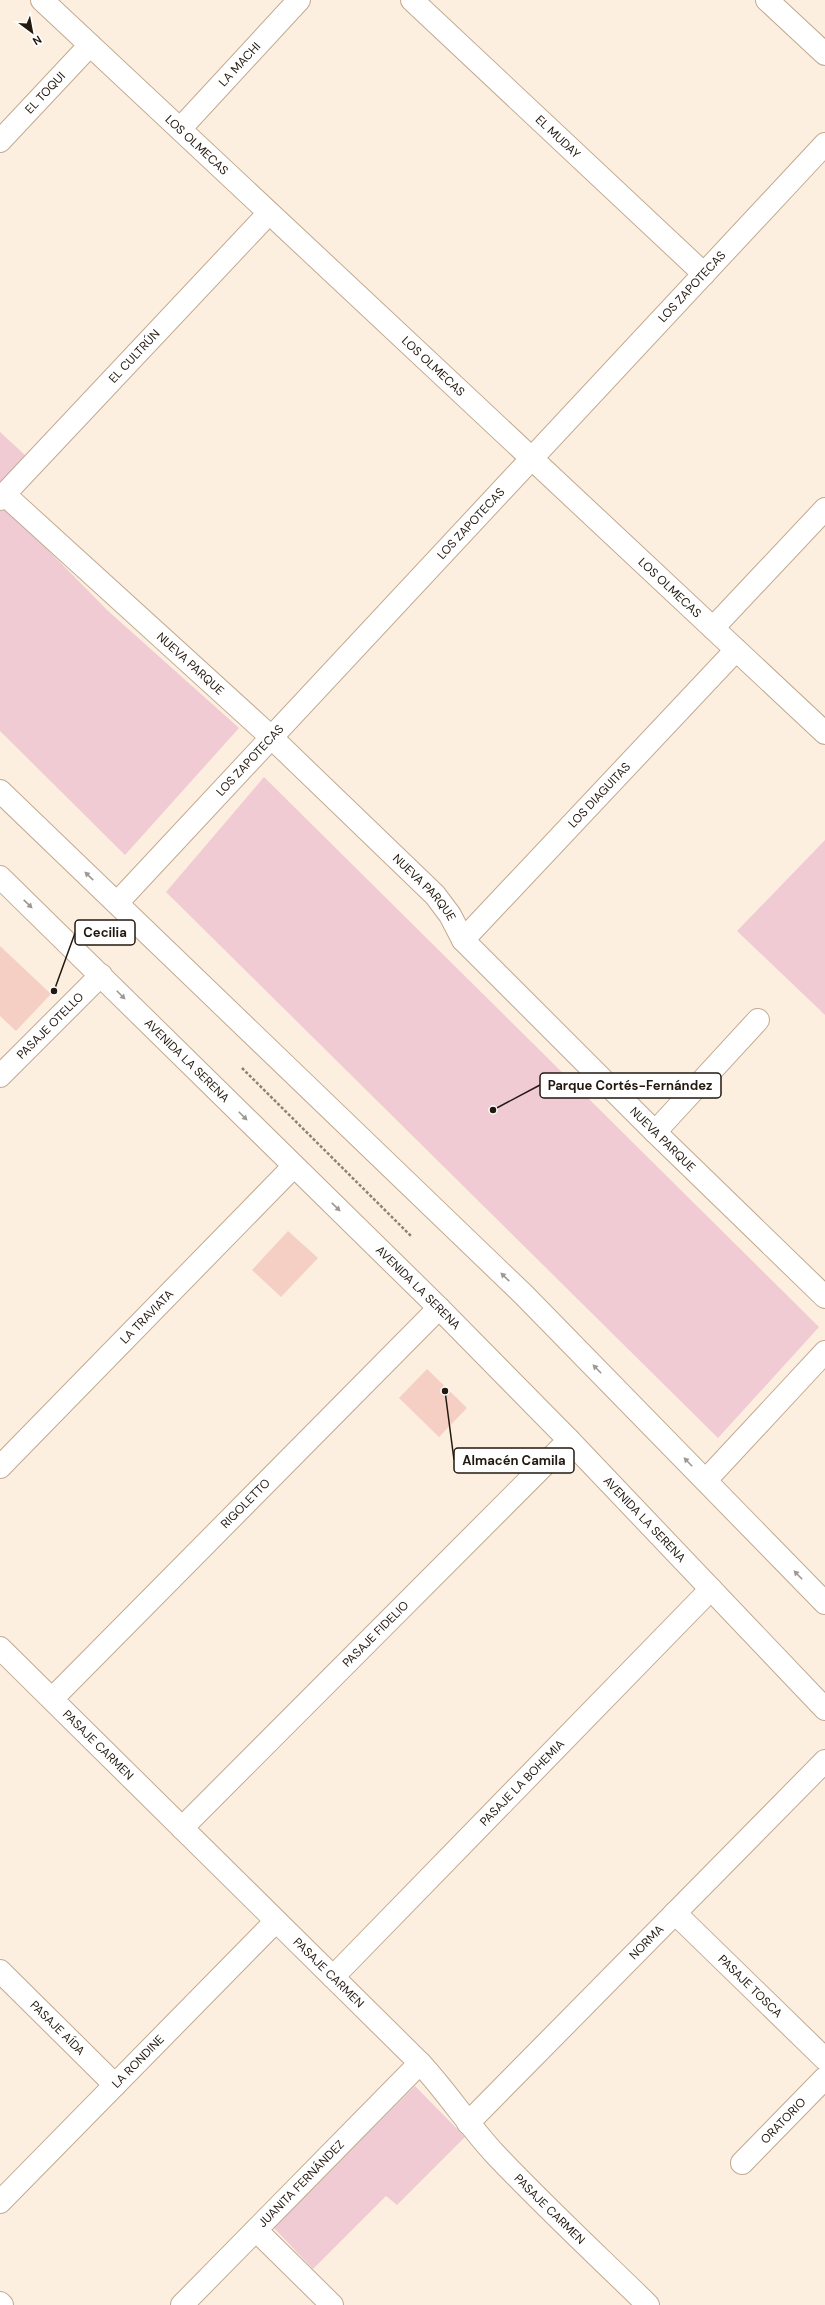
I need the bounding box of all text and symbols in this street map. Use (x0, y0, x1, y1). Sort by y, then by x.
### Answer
north arrow (12, 12, 52, 52)
text: N (30, 32, 44, 49)
street label: LA MACHI (215, 39, 264, 90)
street label: EL TOQUI (22, 68, 69, 117)
street label: LOS OLMECAS (162, 111, 232, 178)
street label: EL MUDAY (532, 112, 584, 162)
street label: LOS ZAPOTECAS (655, 247, 729, 326)
street label: EL CULTRÚN (105, 326, 163, 386)
street label: LOS OLMECAS (398, 333, 468, 400)
street label: LOS ZAPOTECAS (434, 484, 508, 563)
street label: LOS OLMECAS (635, 554, 705, 621)
street label: NUEVA PARQUE (153, 629, 228, 699)
street label: LOS ZAPOTECAS (213, 721, 287, 800)
street label: LOS DIAGUITAS (565, 759, 634, 831)
street label: NUEVA PARQUE (389, 851, 460, 924)
one-way arrow (84, 871, 94, 881)
one-way arrow (23, 899, 33, 909)
callout: Cecilia (75, 920, 135, 945)
text: Cecilia (83, 924, 127, 941)
street label: PASAJE OTELLO (13, 989, 87, 1063)
one-way arrow (116, 990, 126, 1000)
street label: AVENIDA LA SERENA (141, 1015, 233, 1106)
callout: Parque Cortés-Fernández (540, 1073, 721, 1098)
text: Parque Cortés-Fernández (548, 1077, 712, 1094)
street label: NUEVA PARQUE (626, 1103, 699, 1175)
one-way arrow (238, 1111, 248, 1121)
one-way arrow (331, 1202, 341, 1212)
street label: AVENIDA LA SERENA (372, 1242, 464, 1333)
one-way arrow (500, 1272, 510, 1282)
street label: LA TRAVIATA (117, 1286, 177, 1347)
one-way arrow (592, 1364, 602, 1374)
callout: Almacén Camila (454, 1448, 574, 1473)
text: Almacén Camila (462, 1452, 566, 1469)
one-way arrow (683, 1457, 693, 1467)
street label: AVENIDA LA SERENA (600, 1473, 689, 1566)
street label: RIGOLETTO (217, 1475, 274, 1532)
one-way arrow (793, 1570, 803, 1580)
street label: PASAJE FIDELIO (339, 1597, 412, 1671)
street label: PASAJE CARMEN (59, 1706, 137, 1784)
street label: PASAJE LA BOHEMIA (476, 1736, 568, 1830)
street label: NORMA (626, 1921, 667, 1963)
street label: PASAJE CARMEN (290, 1934, 368, 2011)
street label: PASAJE TOSCA (715, 1951, 786, 2021)
street label: PASAJE AÍDA (27, 1997, 88, 2059)
street label: LA RONDINE (108, 2031, 168, 2091)
street label: ORATORIO (757, 2094, 809, 2147)
street label: JUANITA FERNÁNDEZ (255, 2137, 348, 2231)
street label: PASAJE CARMEN (511, 2171, 588, 2248)

